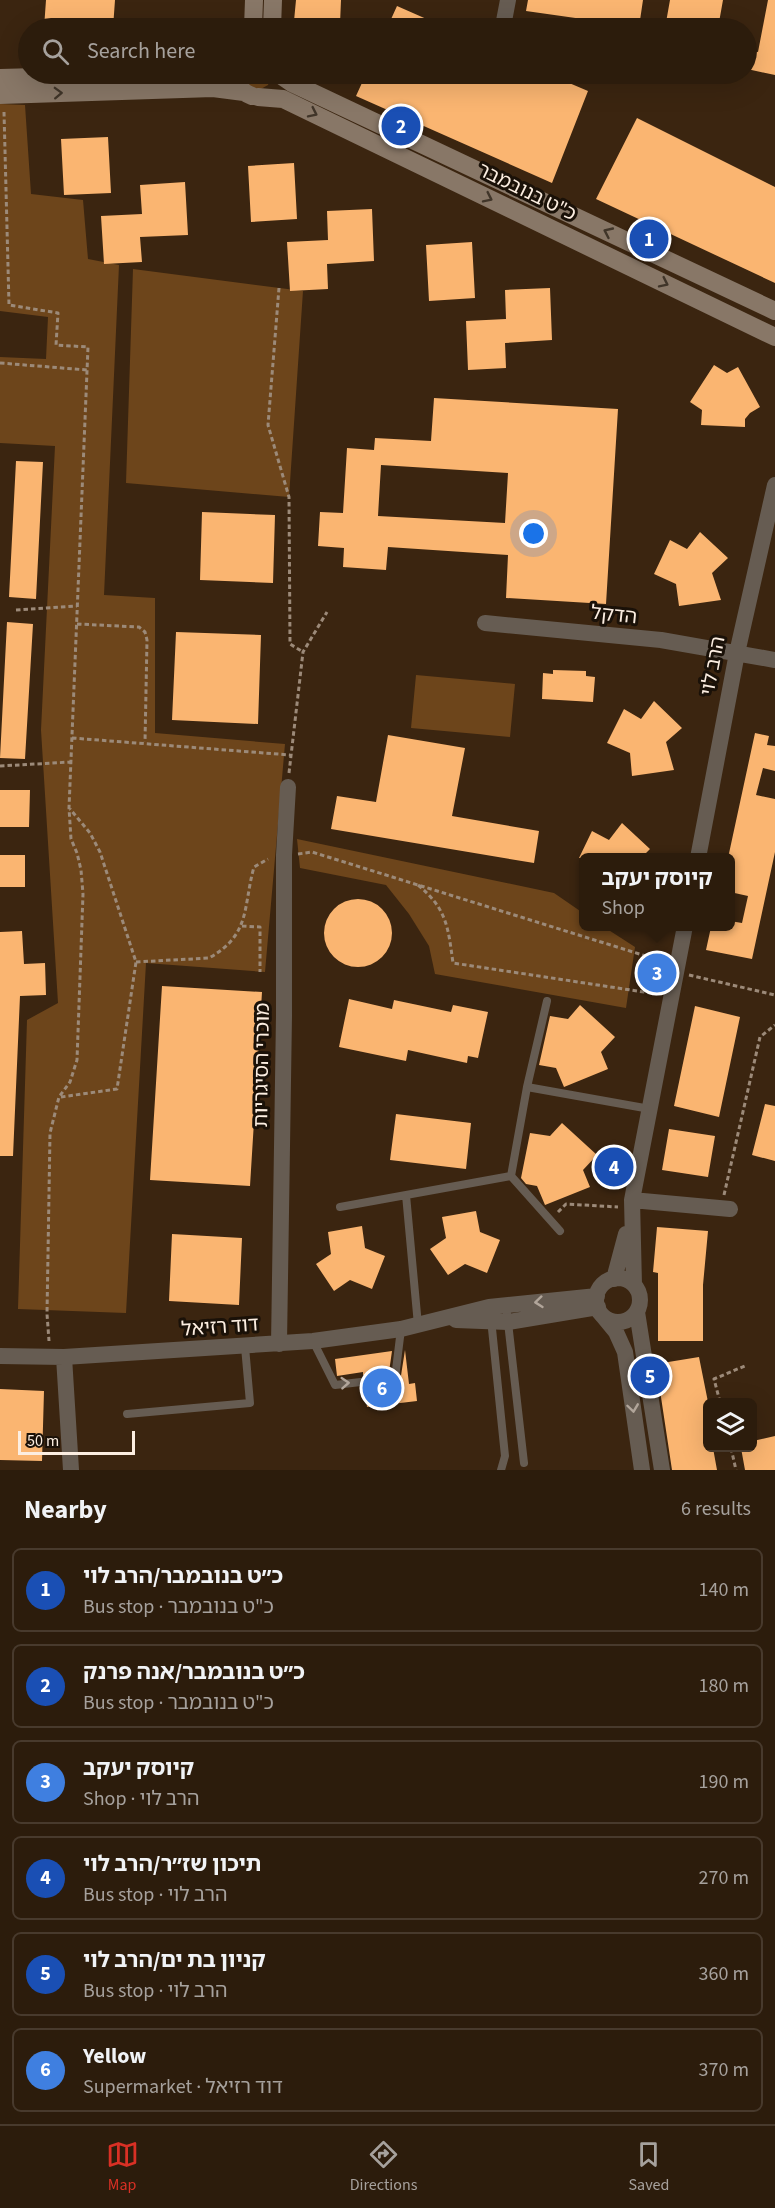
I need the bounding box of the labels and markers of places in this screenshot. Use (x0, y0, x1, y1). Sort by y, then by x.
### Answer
pin: 2 (382, 104, 420, 148)
pin: 1 (630, 216, 668, 262)
pin: 3 (638, 950, 676, 996)
pin: 4 (594, 1144, 634, 1190)
pin: 5 (630, 1354, 670, 1398)
pin: 6 (362, 1366, 401, 1410)

